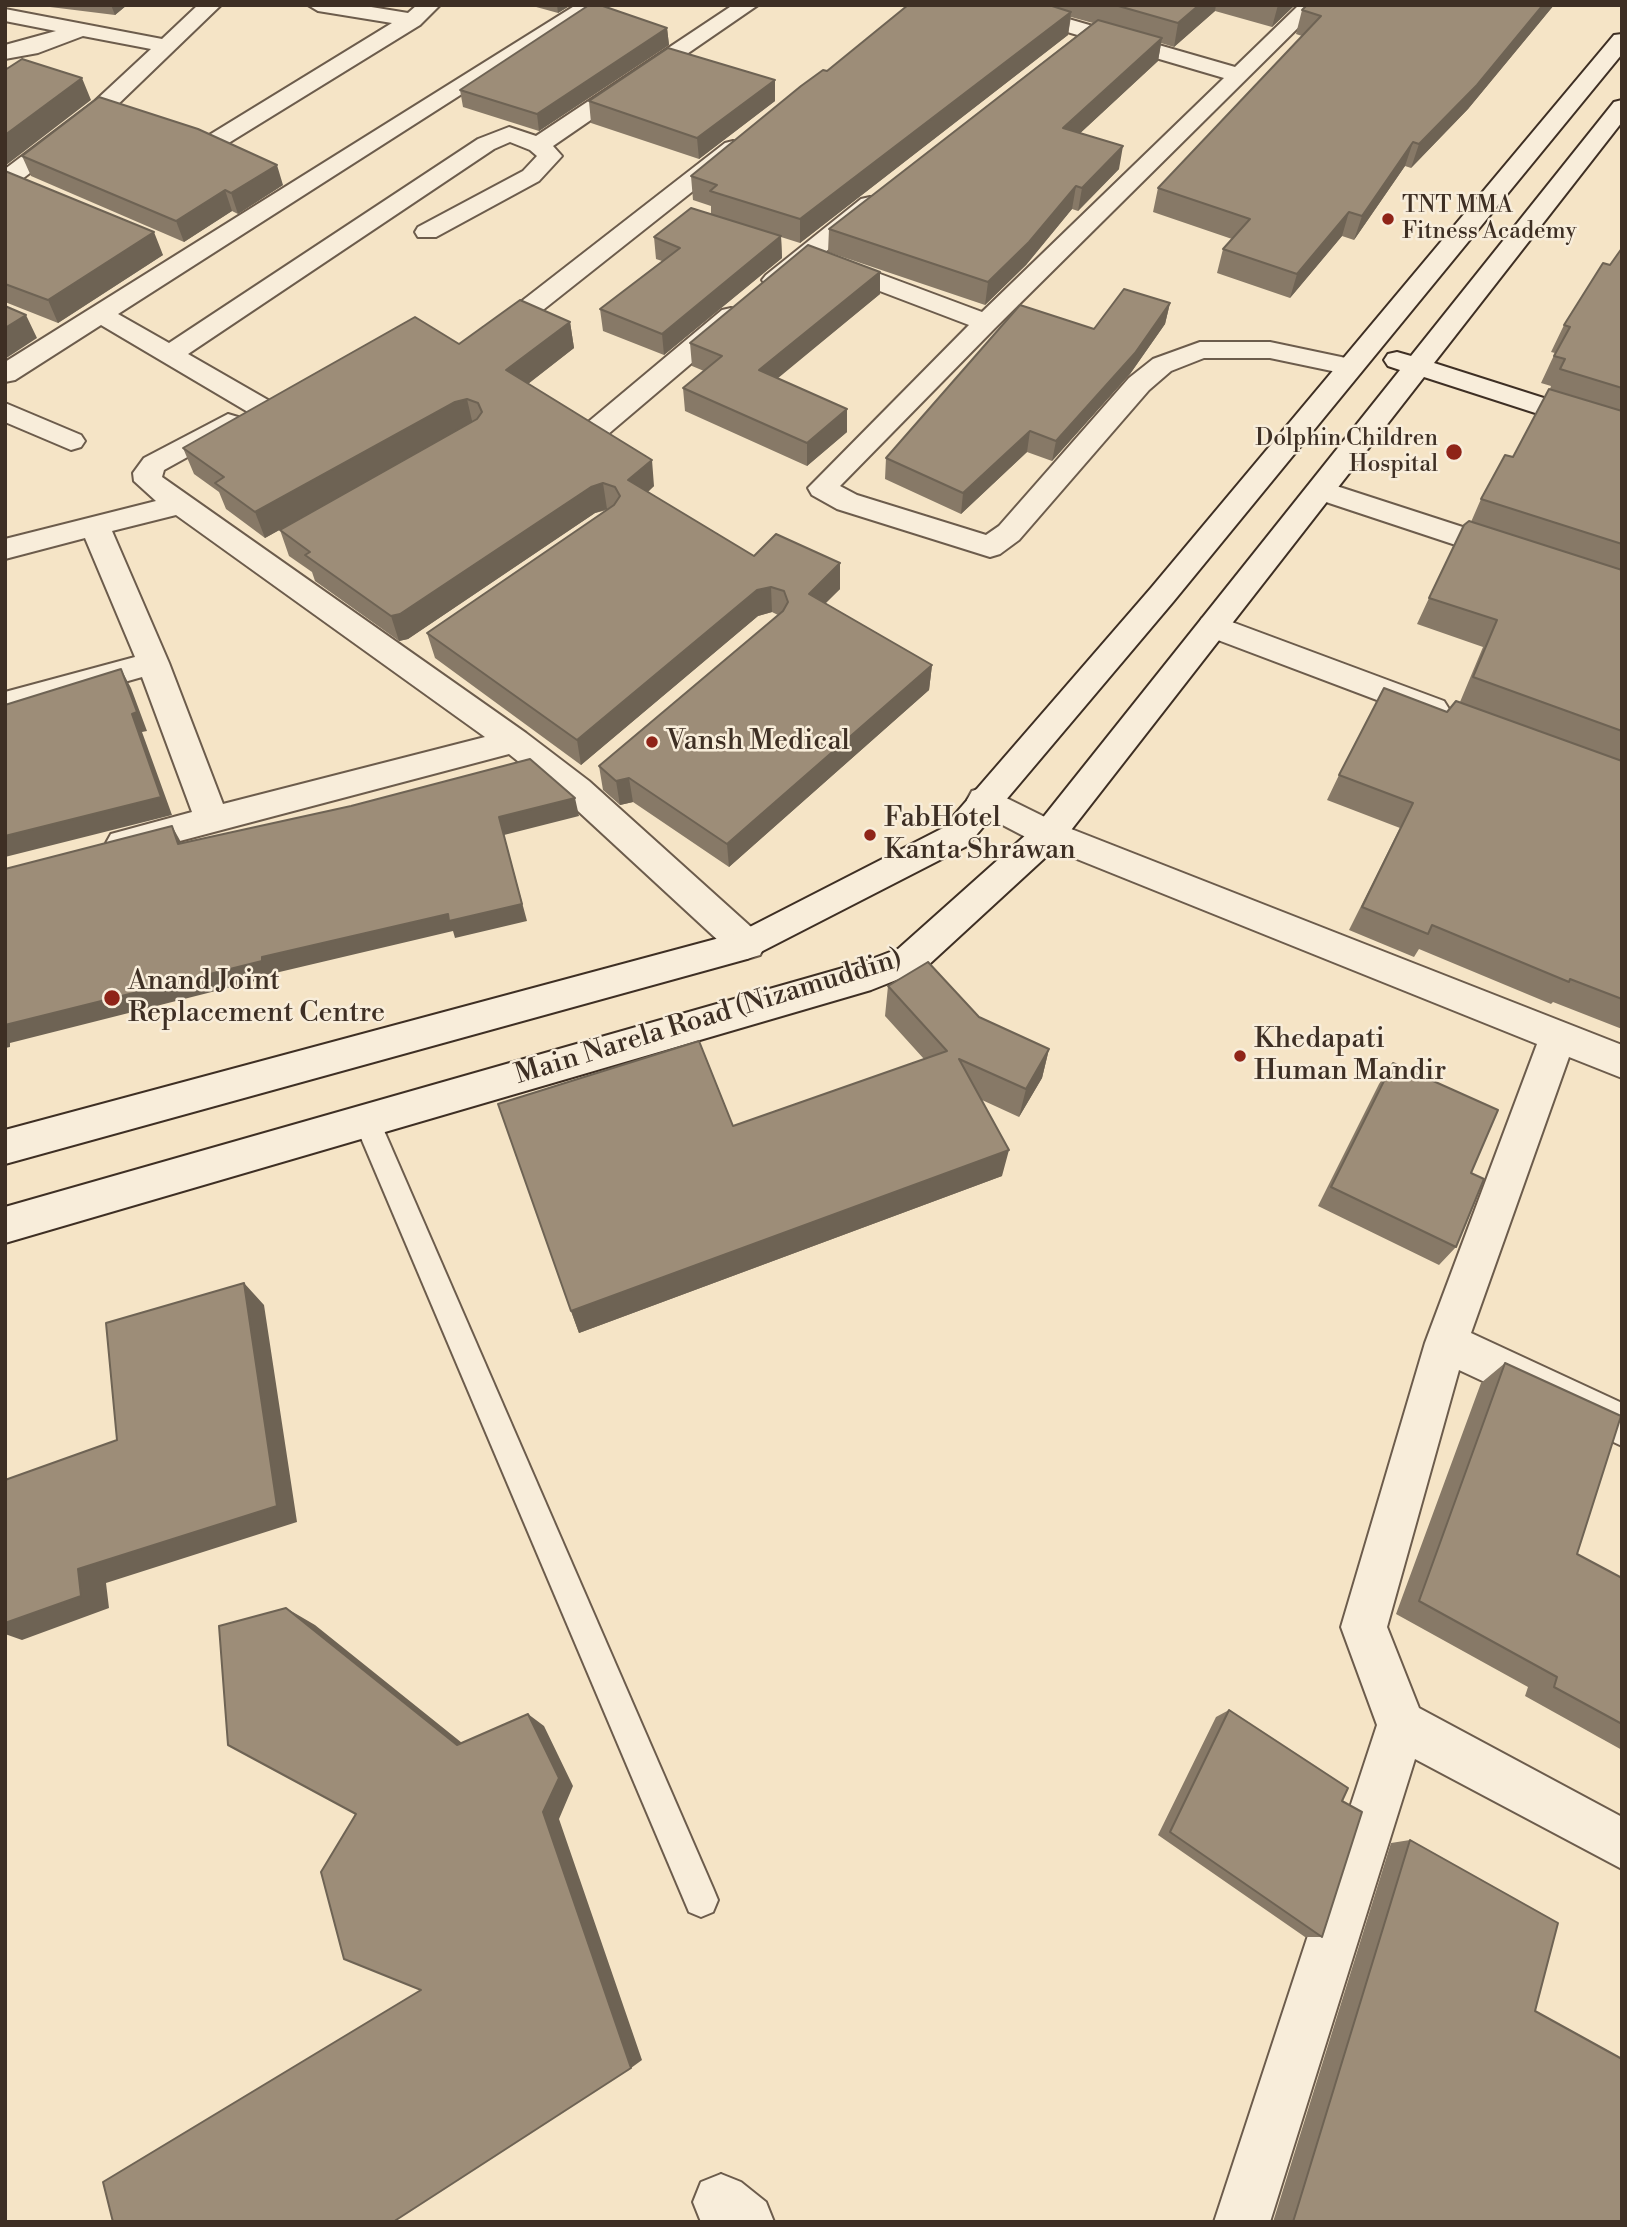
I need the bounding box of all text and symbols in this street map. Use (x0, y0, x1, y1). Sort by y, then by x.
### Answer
place label: TNT MMA Fitness Academy (1402, 192, 1577, 246)
marker: TNT MMA Fitness Academy (1380, 211, 1396, 227)
place label: Dolphin Children Hospital (1255, 425, 1438, 479)
marker: Dolphin Children Hospital (1444, 442, 1464, 462)
place label: Vansh Medical (666, 725, 850, 759)
marker: Vansh Medical (644, 734, 660, 750)
place label: FabHotel Kanta Shrawan (884, 802, 1076, 868)
marker: FabHotel Kanta Shrawan (862, 827, 878, 843)
street label: Main Narela Road (Nizamuddin) (511, 943, 907, 1093)
place label: Anand Joint Replacement Centre (128, 965, 385, 1031)
marker: Anand Joint Replacement Centre (102, 988, 122, 1008)
place label: Khedapati Human Mandir (1254, 1023, 1446, 1089)
marker: Khedapati Human Mandir (1232, 1048, 1248, 1064)

